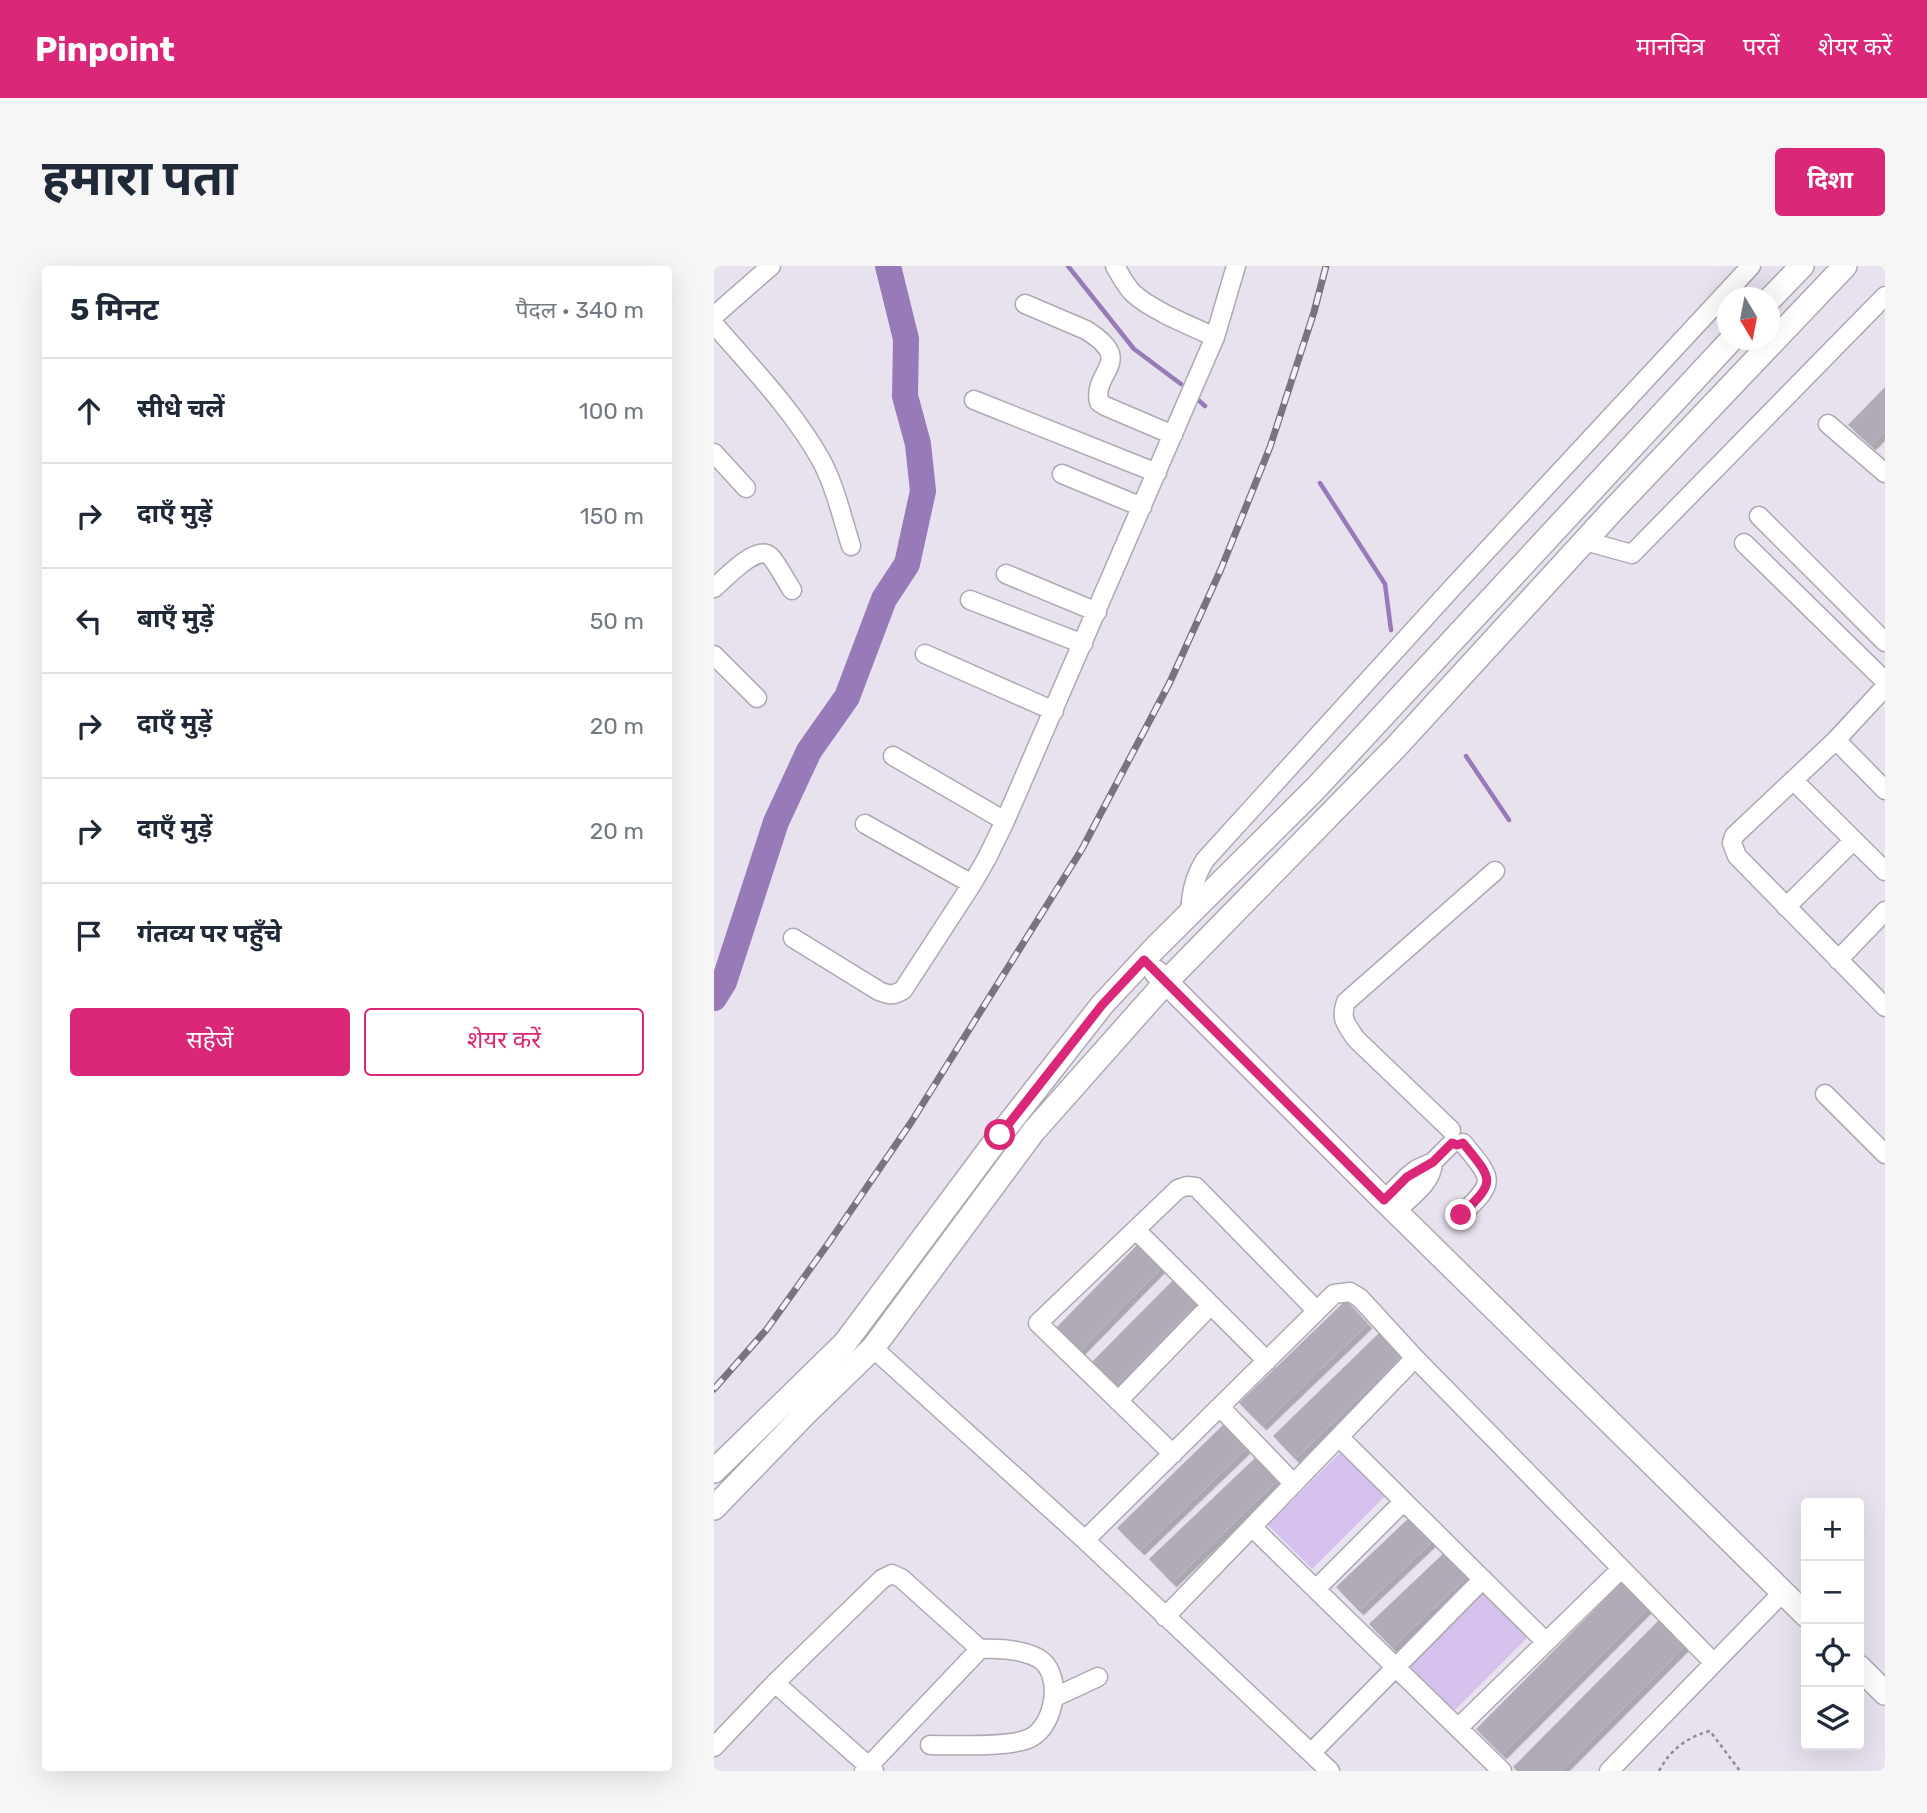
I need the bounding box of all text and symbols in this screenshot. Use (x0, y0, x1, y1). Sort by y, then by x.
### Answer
text: Pinpoint (35, 30, 175, 69)
text: मानचित्र (1636, 33, 1705, 61)
text: परतें (1743, 33, 1780, 61)
text: शेयर करें (1818, 33, 1892, 61)
button: दिशा (1775, 148, 1885, 216)
text: हमारा पता (42, 149, 237, 207)
north arrow (1717, 287, 1780, 350)
text: 5 मिनट (70, 292, 159, 328)
text: पैदल · 340 m (515, 296, 644, 324)
icon: ahead (70, 392, 108, 430)
text: सीधे चलें (137, 393, 225, 424)
text: 100 m (579, 397, 644, 425)
icon: right (70, 497, 108, 535)
text: दाएँ मुड़ें (137, 498, 212, 529)
text: 150 m (580, 502, 644, 530)
icon: left (70, 602, 108, 640)
text: बाएँ मुड़ें (137, 603, 214, 634)
text: 50 m (590, 607, 644, 635)
icon: right (70, 707, 108, 745)
text: दाएँ मुड़ें (137, 708, 212, 739)
text: 20 m (590, 712, 644, 740)
icon: right (70, 812, 108, 850)
text: दाएँ मुड़ें (137, 813, 212, 844)
text: 20 m (590, 817, 644, 845)
icon: arrive (70, 917, 108, 955)
text: गंतव्य पर पहुँचे (137, 918, 282, 949)
button: सहेजें (70, 1008, 350, 1076)
button: शेयर करें (364, 1008, 644, 1076)
route start (984, 1119, 1015, 1150)
route end (1445, 1199, 1476, 1230)
map controls (1801, 1498, 1864, 1750)
button: + (1801, 1498, 1864, 1561)
button: − (1801, 1561, 1864, 1624)
button: locate (1801, 1624, 1864, 1687)
button: layers (1801, 1687, 1864, 1750)

